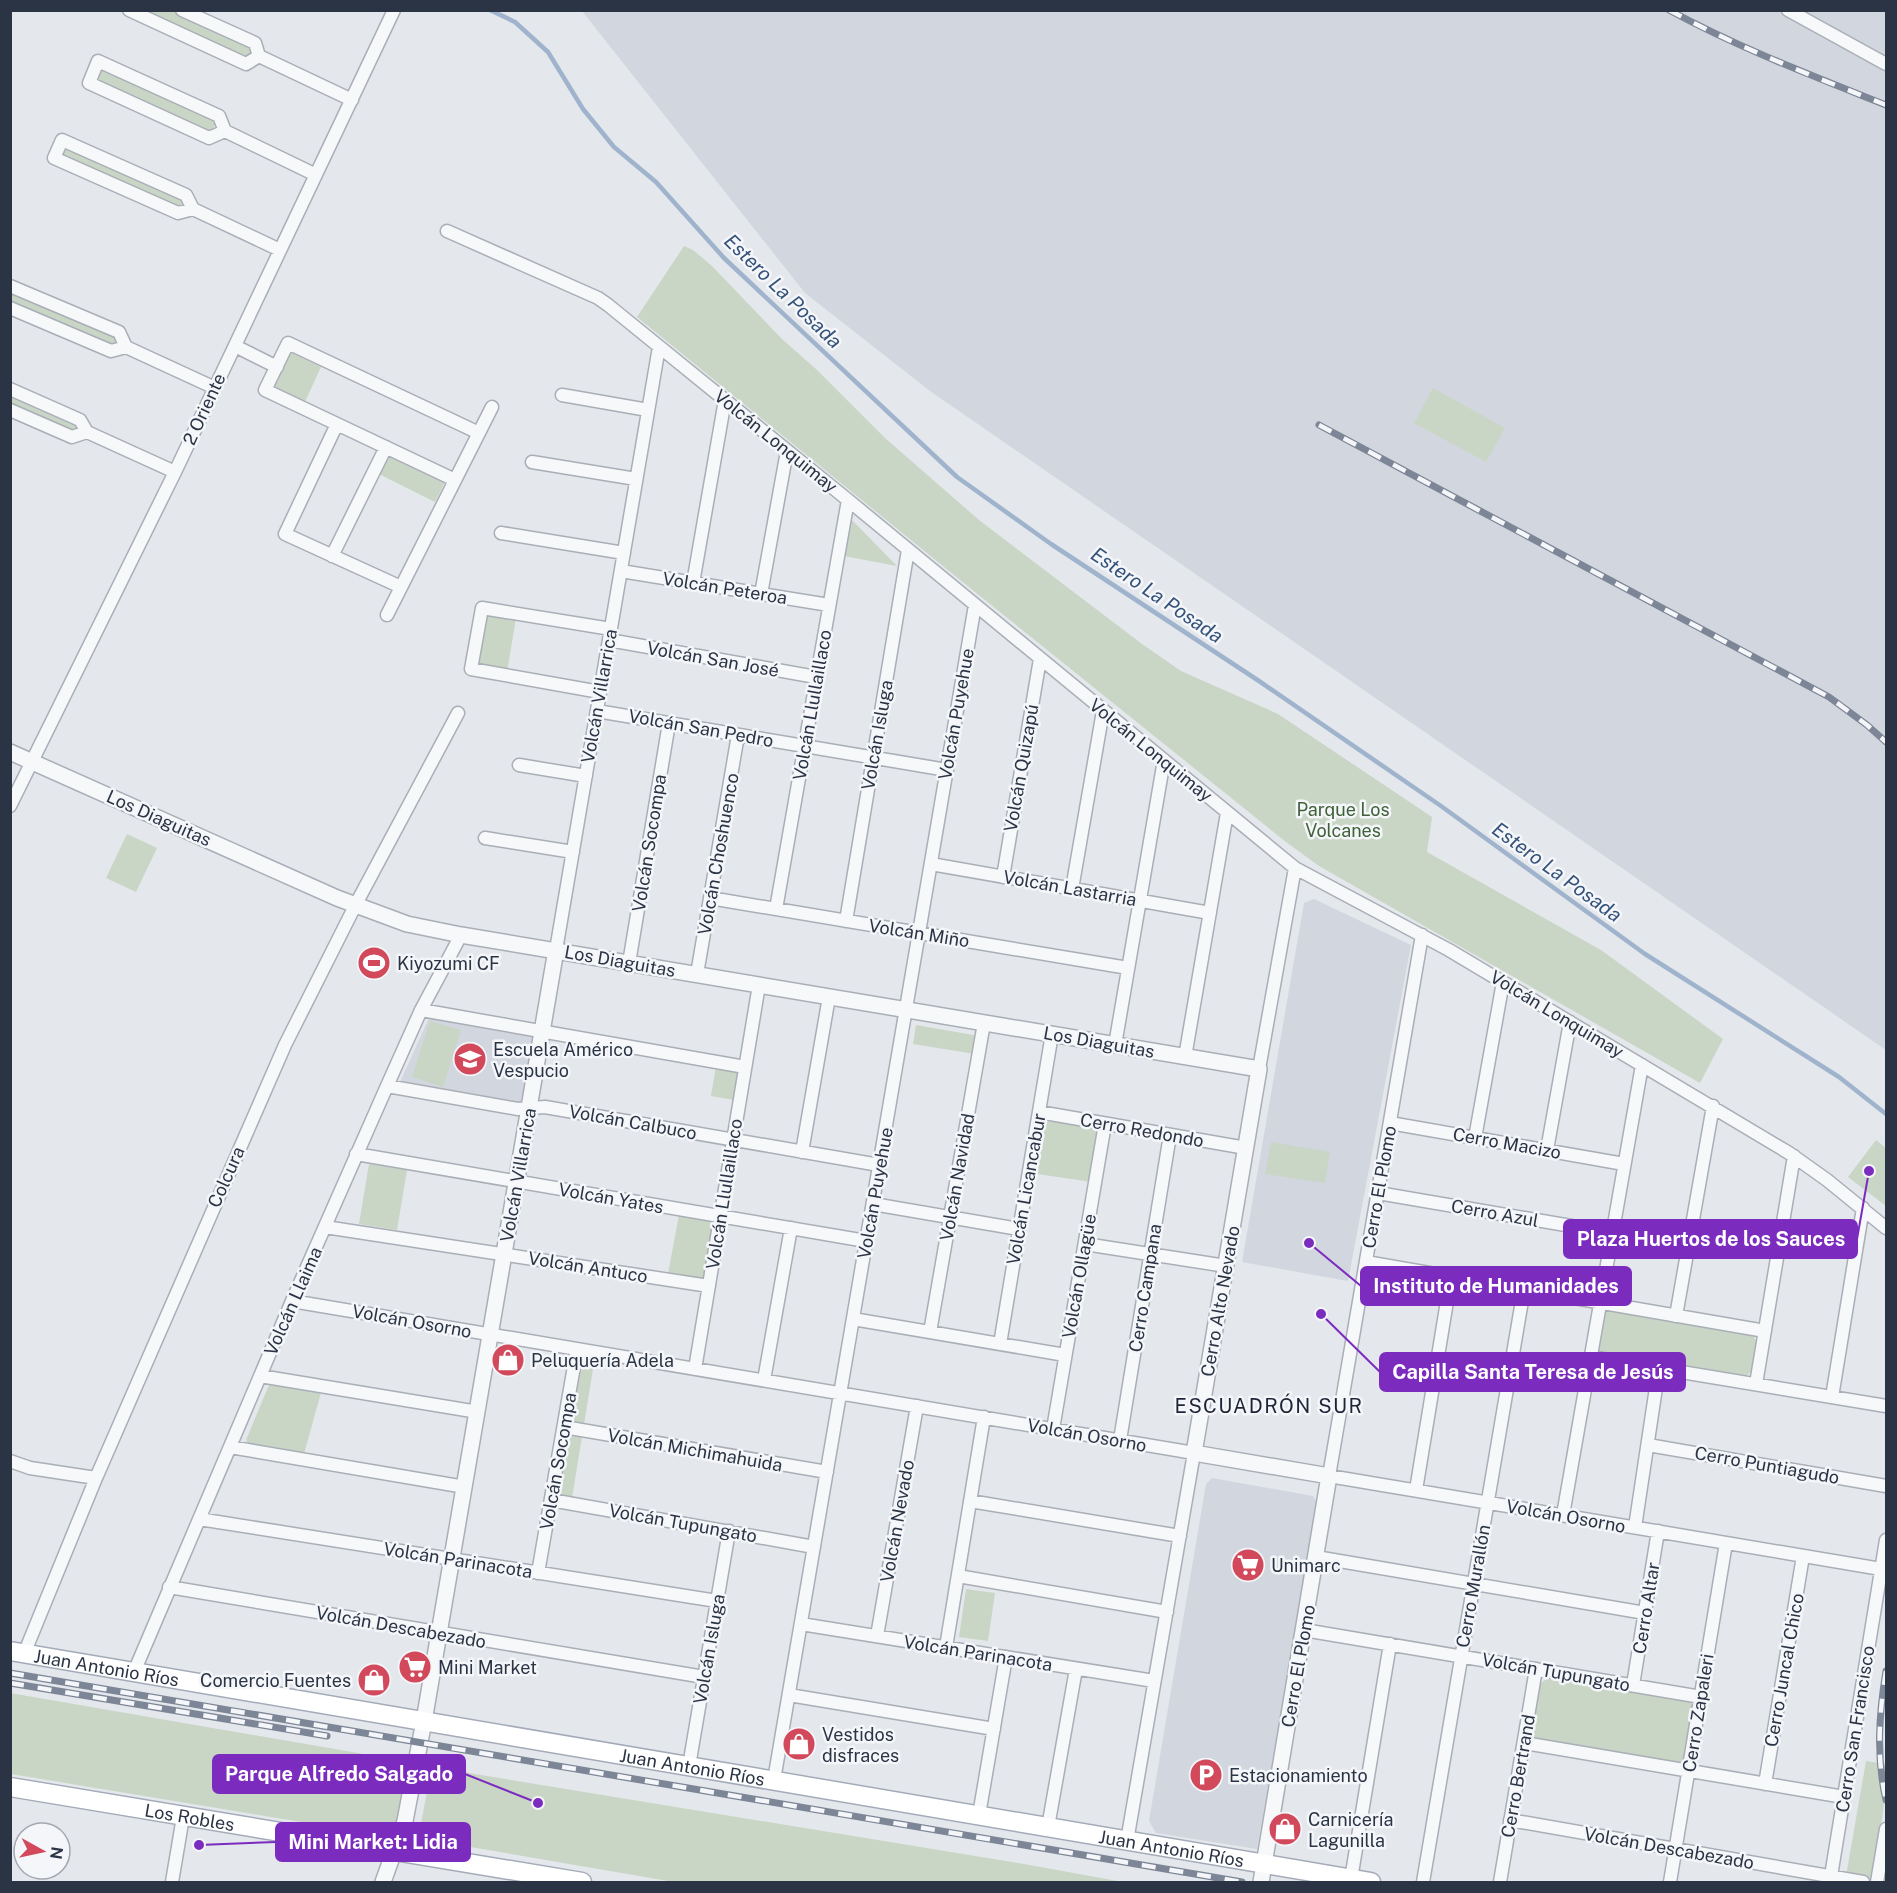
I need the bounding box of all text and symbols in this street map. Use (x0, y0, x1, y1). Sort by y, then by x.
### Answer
water label: Estero La Posada (719, 229, 847, 353)
street label: 2 Oriente (178, 370, 230, 448)
street label: Volcán Lonquimay (710, 385, 842, 497)
water label: Estero La Posada (1086, 542, 1228, 648)
street label: Volcán Peteroa (661, 568, 789, 608)
street label: Volcán Villarrica (577, 627, 621, 765)
street label: Volcán Llullaillaco (788, 628, 836, 782)
street label: Volcán San José (645, 637, 781, 681)
street label: Volcán Puyehue (934, 647, 978, 781)
street label: Volcán Isluga (857, 678, 897, 792)
street label: Volcán Lonquimay (1085, 694, 1217, 806)
street label: Volcán Quizapú (999, 703, 1043, 833)
street label: Volcán San Pedro (627, 705, 775, 751)
street label: Volcán Choshuenco (693, 771, 743, 937)
street label: Volcán Socompa (628, 773, 670, 913)
street label: Los Diaguitas (103, 786, 215, 850)
park label: Parque Los Volcanes (1296, 799, 1390, 841)
water label: Estero La Posada (1488, 817, 1626, 927)
street label: Volcán Lastarria (1002, 866, 1138, 910)
street label: Volcán Miño (867, 915, 971, 951)
street label: Los Diaguitas (563, 941, 677, 981)
sports icon: Kiyozumi CF (356, 945, 392, 981)
place label: Kiyozumi CF (397, 953, 500, 974)
street label: Volcán Lonquimay (1486, 966, 1628, 1062)
street label: Los Diaguitas (1042, 1022, 1156, 1062)
place label: Escuela Américo Vespucio (493, 1039, 633, 1081)
school or university icon: Escuela Américo Vespucio (452, 1041, 488, 1077)
street label: Volcán Calbuco (567, 1100, 699, 1144)
street label: Volcán Villarrica (496, 1106, 540, 1244)
street label: Cerro Redondo (1079, 1109, 1205, 1151)
street label: Volcán Navidad (935, 1112, 979, 1242)
street label: Volcán Licancabur (1002, 1112, 1050, 1266)
street label: Volcán Llullaillaco (702, 1117, 746, 1271)
street label: Cerro Macizo (1451, 1123, 1563, 1163)
street label: Cerro El Plomo (1358, 1124, 1400, 1250)
street label: Volcán Puyehue (853, 1126, 897, 1260)
street label: Colcura (203, 1143, 249, 1211)
street label: Volcán Yates (557, 1178, 665, 1218)
street label: Cerro Azul (1450, 1195, 1540, 1231)
street label: Volcán Ollagüe (1058, 1212, 1100, 1340)
callout: Plaza Huertos de los Sauces (1564, 1220, 1857, 1258)
street label: Cerro Campana (1124, 1222, 1166, 1354)
street label: Cerro Alto Nevado (1196, 1224, 1244, 1378)
text: Plaza Huertos de los Sauces (1577, 1227, 1845, 1251)
street label: Volcán Llaima (260, 1243, 326, 1359)
street label: Volcán Antuco (527, 1247, 649, 1287)
callout: Instituto de Humanidades (1361, 1267, 1631, 1305)
text: Instituto de Humanidades (1373, 1274, 1619, 1298)
street label: Volcán Osorno (351, 1300, 473, 1342)
shop icon: Peluquería Adela (490, 1342, 526, 1378)
place label: Peluquería Adela (531, 1350, 674, 1371)
callout: Capilla Santa Teresa de Jesús (1380, 1353, 1685, 1391)
text: Capilla Santa Teresa de Jesús (1392, 1360, 1674, 1384)
street label: Volcán Socompa (536, 1391, 580, 1531)
district label: ESCUADRÓN SUR (1174, 1393, 1364, 1418)
street label: Volcán Osorno (1026, 1414, 1148, 1456)
street label: Volcán Michimahuida (606, 1424, 784, 1476)
street label: Cerro Puntiagudo (1693, 1442, 1841, 1488)
street label: Volcán Nevado (876, 1458, 918, 1584)
street label: Volcán Osorno (1505, 1495, 1627, 1537)
street label: Volcán Tupungato (607, 1500, 759, 1546)
street label: Cerro Murallón (1452, 1523, 1494, 1649)
street label: Volcán Parinacota (382, 1538, 534, 1582)
supermarket icon: Unimarc (1230, 1547, 1266, 1583)
place label: Unimarc (1271, 1555, 1341, 1576)
street label: Cerro Altar (1628, 1561, 1664, 1655)
street label: Volcán Isluga (689, 1592, 729, 1706)
street label: Cerro Juncal Chico (1760, 1592, 1808, 1748)
street label: Volcán Descabezado (314, 1602, 488, 1652)
street label: Cerro El Plomo (1277, 1603, 1319, 1729)
street label: Volcán Parinacota (902, 1631, 1054, 1675)
street label: Cerro San Francisco (1831, 1644, 1879, 1814)
street label: Juan Antonio Ríos (32, 1645, 181, 1690)
supermarket icon: Mini Market (397, 1649, 433, 1685)
street label: Volcán Tupungato (1480, 1649, 1632, 1695)
street label: Cerro Zapaleri (1678, 1652, 1718, 1774)
place label: Mini Market (438, 1657, 537, 1678)
shop icon: Comercio Fuentes (356, 1662, 392, 1698)
place label: Comercio Fuentes (200, 1670, 351, 1691)
street label: Cerro Bertrand (1497, 1713, 1539, 1839)
place label: Vestidos disfraces (822, 1724, 899, 1766)
shop icon: Vestidos disfraces (781, 1726, 817, 1762)
street label: Juan Antonio Ríos (618, 1744, 766, 1789)
callout: Parque Alfredo Salgado (213, 1755, 465, 1793)
parking icon: Estacionamiento (1188, 1757, 1224, 1793)
text: Parque Alfredo Salgado (225, 1762, 453, 1786)
place label: Estacionamiento (1229, 1765, 1368, 1786)
street label: Los Robles (143, 1799, 236, 1835)
place label: Carnicería Lagunilla (1308, 1809, 1393, 1851)
shop icon: Carnicería Lagunilla (1267, 1811, 1303, 1847)
north arrow (12, 1821, 72, 1881)
callout: Mini Market: Lidia (276, 1823, 470, 1861)
street label: Volcán Descabezado (1582, 1823, 1756, 1873)
street label: Juan Antonio Ríos (1097, 1825, 1246, 1871)
text: Mini Market: Lidia (288, 1830, 458, 1854)
text: N (46, 1845, 67, 1861)

